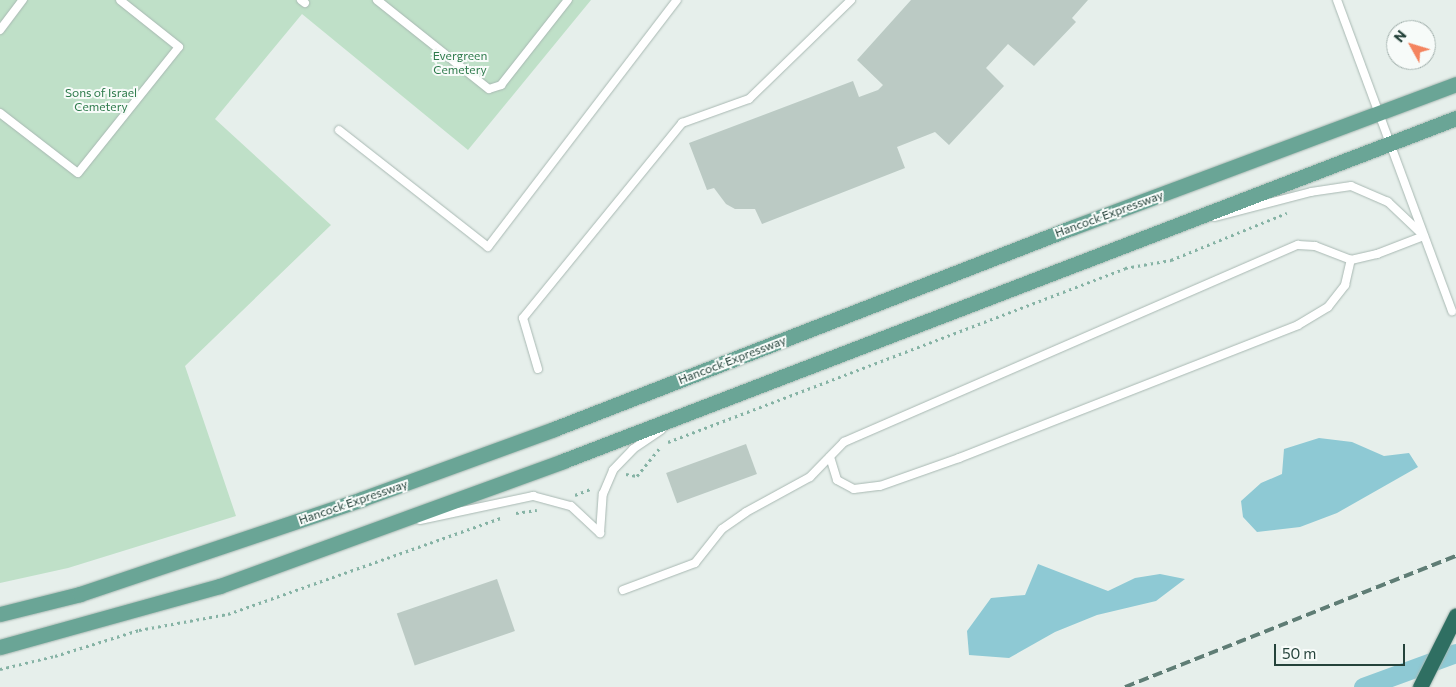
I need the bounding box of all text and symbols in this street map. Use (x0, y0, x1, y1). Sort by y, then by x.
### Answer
north arrow (1386, 20, 1436, 70)
text: N (1390, 26, 1410, 45)
park label: Evergreen Cemetery (433, 49, 487, 77)
park label: Sons of Israel Cemetery (65, 86, 137, 114)
street label: Hancock Expressway (1053, 188, 1165, 240)
street label: Hancock Expressway (676, 333, 788, 387)
street label: Hancock Expressway (297, 477, 409, 527)
scale bar (1276, 634, 1407, 666)
text: 50 m (1282, 644, 1316, 662)

